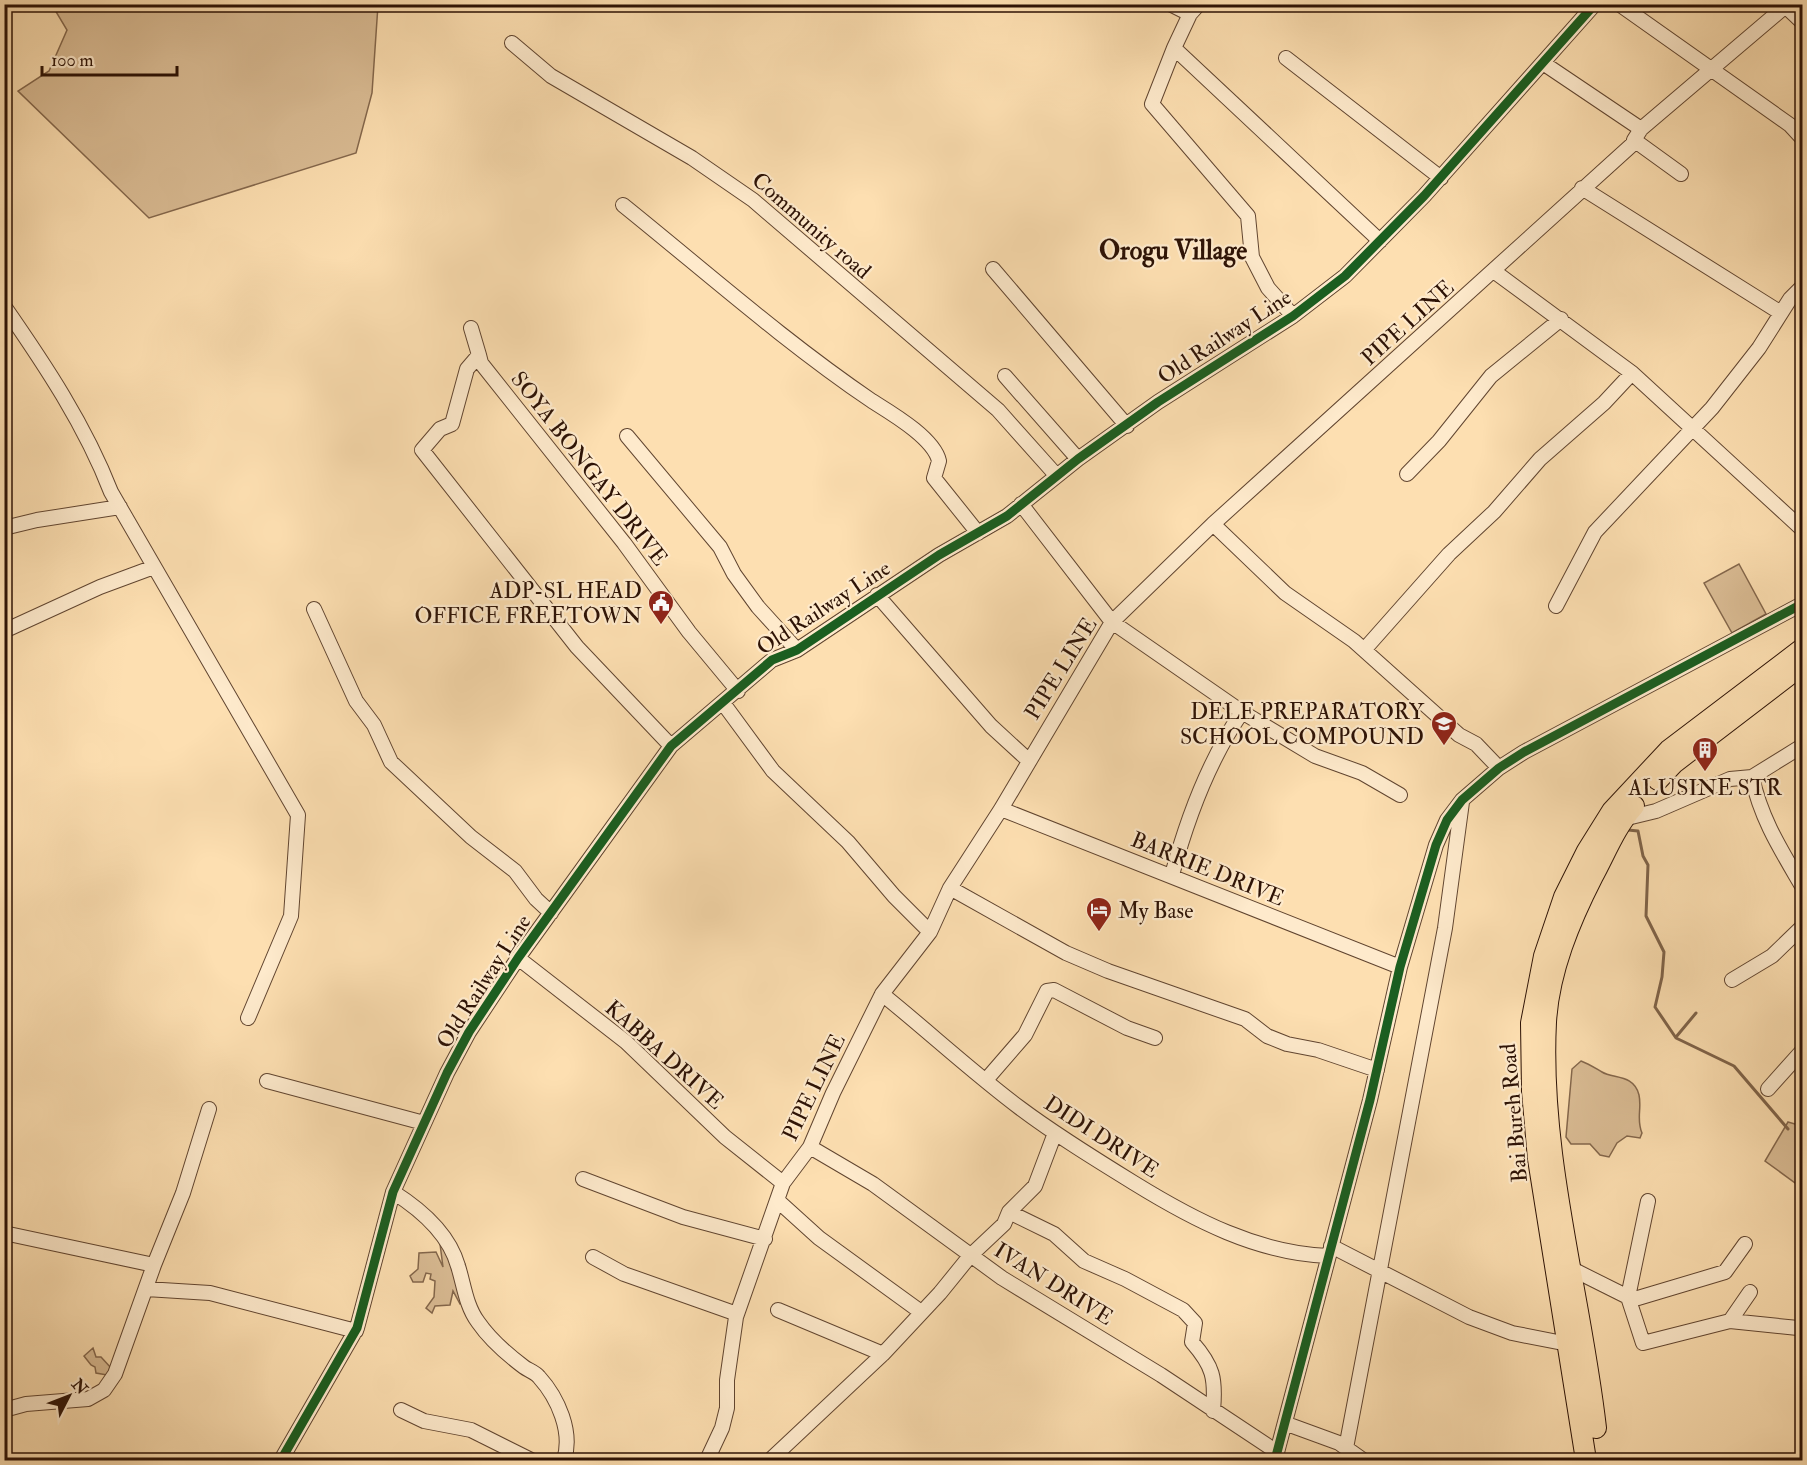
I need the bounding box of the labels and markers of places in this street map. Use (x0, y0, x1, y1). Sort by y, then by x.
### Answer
place label: ADP-SL HEAD OFFICE FREETOWN (414, 577, 642, 630)
public building icon: ADP-SL HEAD OFFICE FREETOWN (646, 588, 676, 626)
place label: DELE PREPARATORY SCHOOL COMPOUND (1180, 698, 1425, 751)
school or university icon: DELE PREPARATORY SCHOOL COMPOUND (1429, 709, 1459, 747)
building icon: ALUSINE STR (1690, 735, 1720, 773)
place label: ALUSINE STR (1627, 774, 1783, 802)
hotel icon: My Base (1084, 895, 1114, 933)
place label: My Base (1118, 897, 1193, 925)

